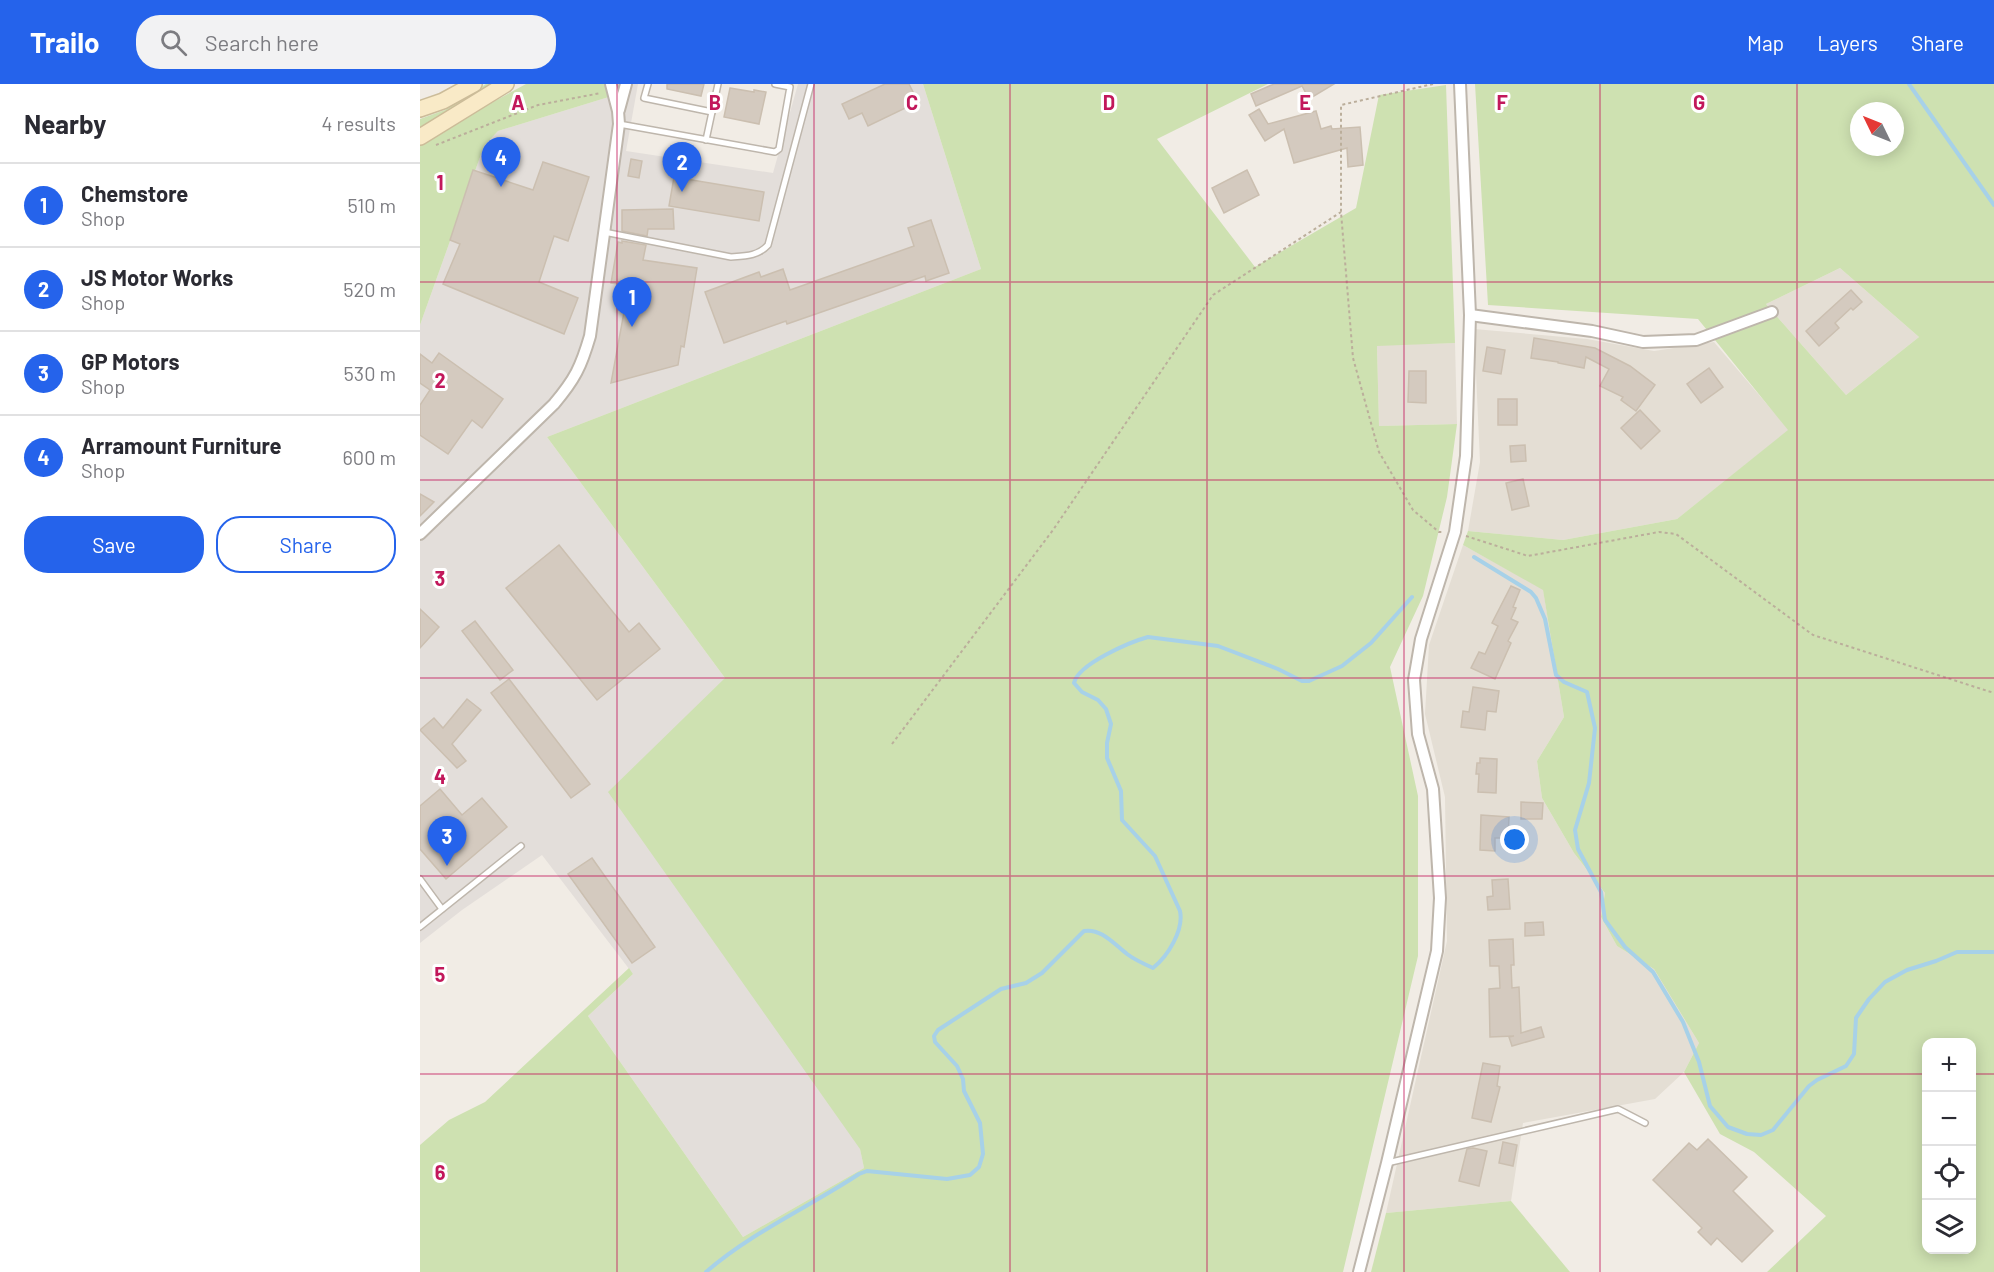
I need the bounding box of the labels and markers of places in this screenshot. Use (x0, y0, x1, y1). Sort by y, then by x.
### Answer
pin: 4 (482, 138, 520, 187)
pin: 2 (662, 142, 702, 192)
pin: 1 (612, 278, 652, 327)
pin: 3 (428, 816, 466, 866)

